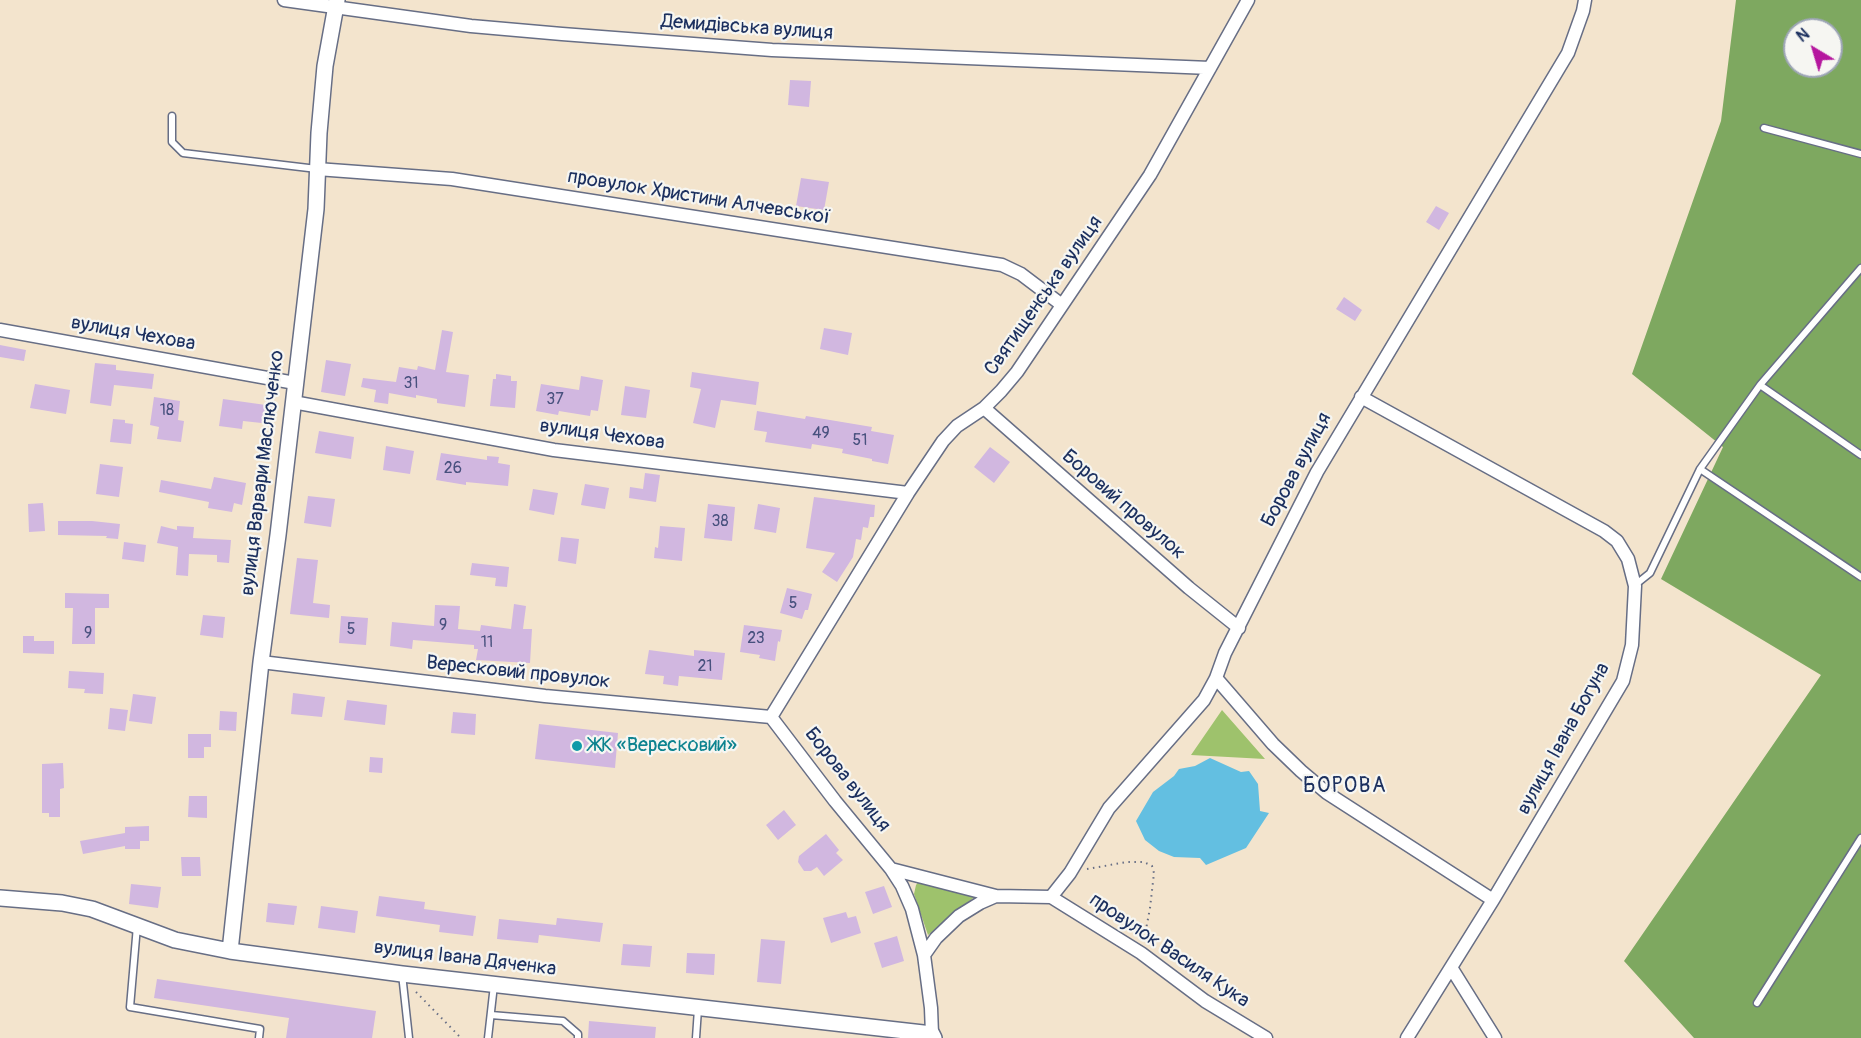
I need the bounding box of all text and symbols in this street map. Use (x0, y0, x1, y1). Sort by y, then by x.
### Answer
street label: Демидівська вулиця (660, 10, 834, 46)
north arrow (1783, 18, 1843, 78)
text: N (1793, 24, 1814, 47)
street label: провулок Христини Алчевської (566, 165, 832, 231)
street label: Святищенська вулиця (980, 211, 1108, 381)
street label: вулиця Чехова (69, 311, 197, 357)
street label: вулиця Варвари Маслюченко (236, 349, 290, 597)
house number: 31 (403, 374, 419, 394)
house number: 37 (546, 390, 564, 410)
house number: 18 (160, 401, 174, 421)
street label: Борова вулиця (1257, 409, 1337, 531)
street label: вулиця Чехова (538, 414, 666, 456)
house number: 49 (812, 424, 830, 444)
house number: 51 (853, 431, 867, 451)
street label: Боровий провулок (1056, 445, 1190, 565)
house number: 26 (444, 459, 462, 479)
house number: 38 (712, 512, 728, 532)
house number: 5 (789, 594, 797, 614)
house number: 9 (439, 616, 447, 636)
house number: 5 (347, 620, 355, 640)
house number: 9 (84, 624, 92, 644)
house number: 23 (747, 629, 765, 649)
house number: 11 (481, 633, 493, 653)
street label: Вересковий провулок (425, 651, 611, 695)
house number: 21 (697, 657, 713, 677)
street label: вулиця Івана Богуна (1512, 659, 1616, 819)
street label: Борова вулиця (799, 723, 895, 837)
place label: ЖК «Вересковий» (589, 734, 737, 758)
marker: ЖК «Вересковий» (570, 739, 584, 753)
district label: БОРОВА (1303, 774, 1387, 800)
street label: провулок Василя Кука (1084, 888, 1254, 1014)
street label: вулиця Івана Дяченка (373, 936, 557, 982)

